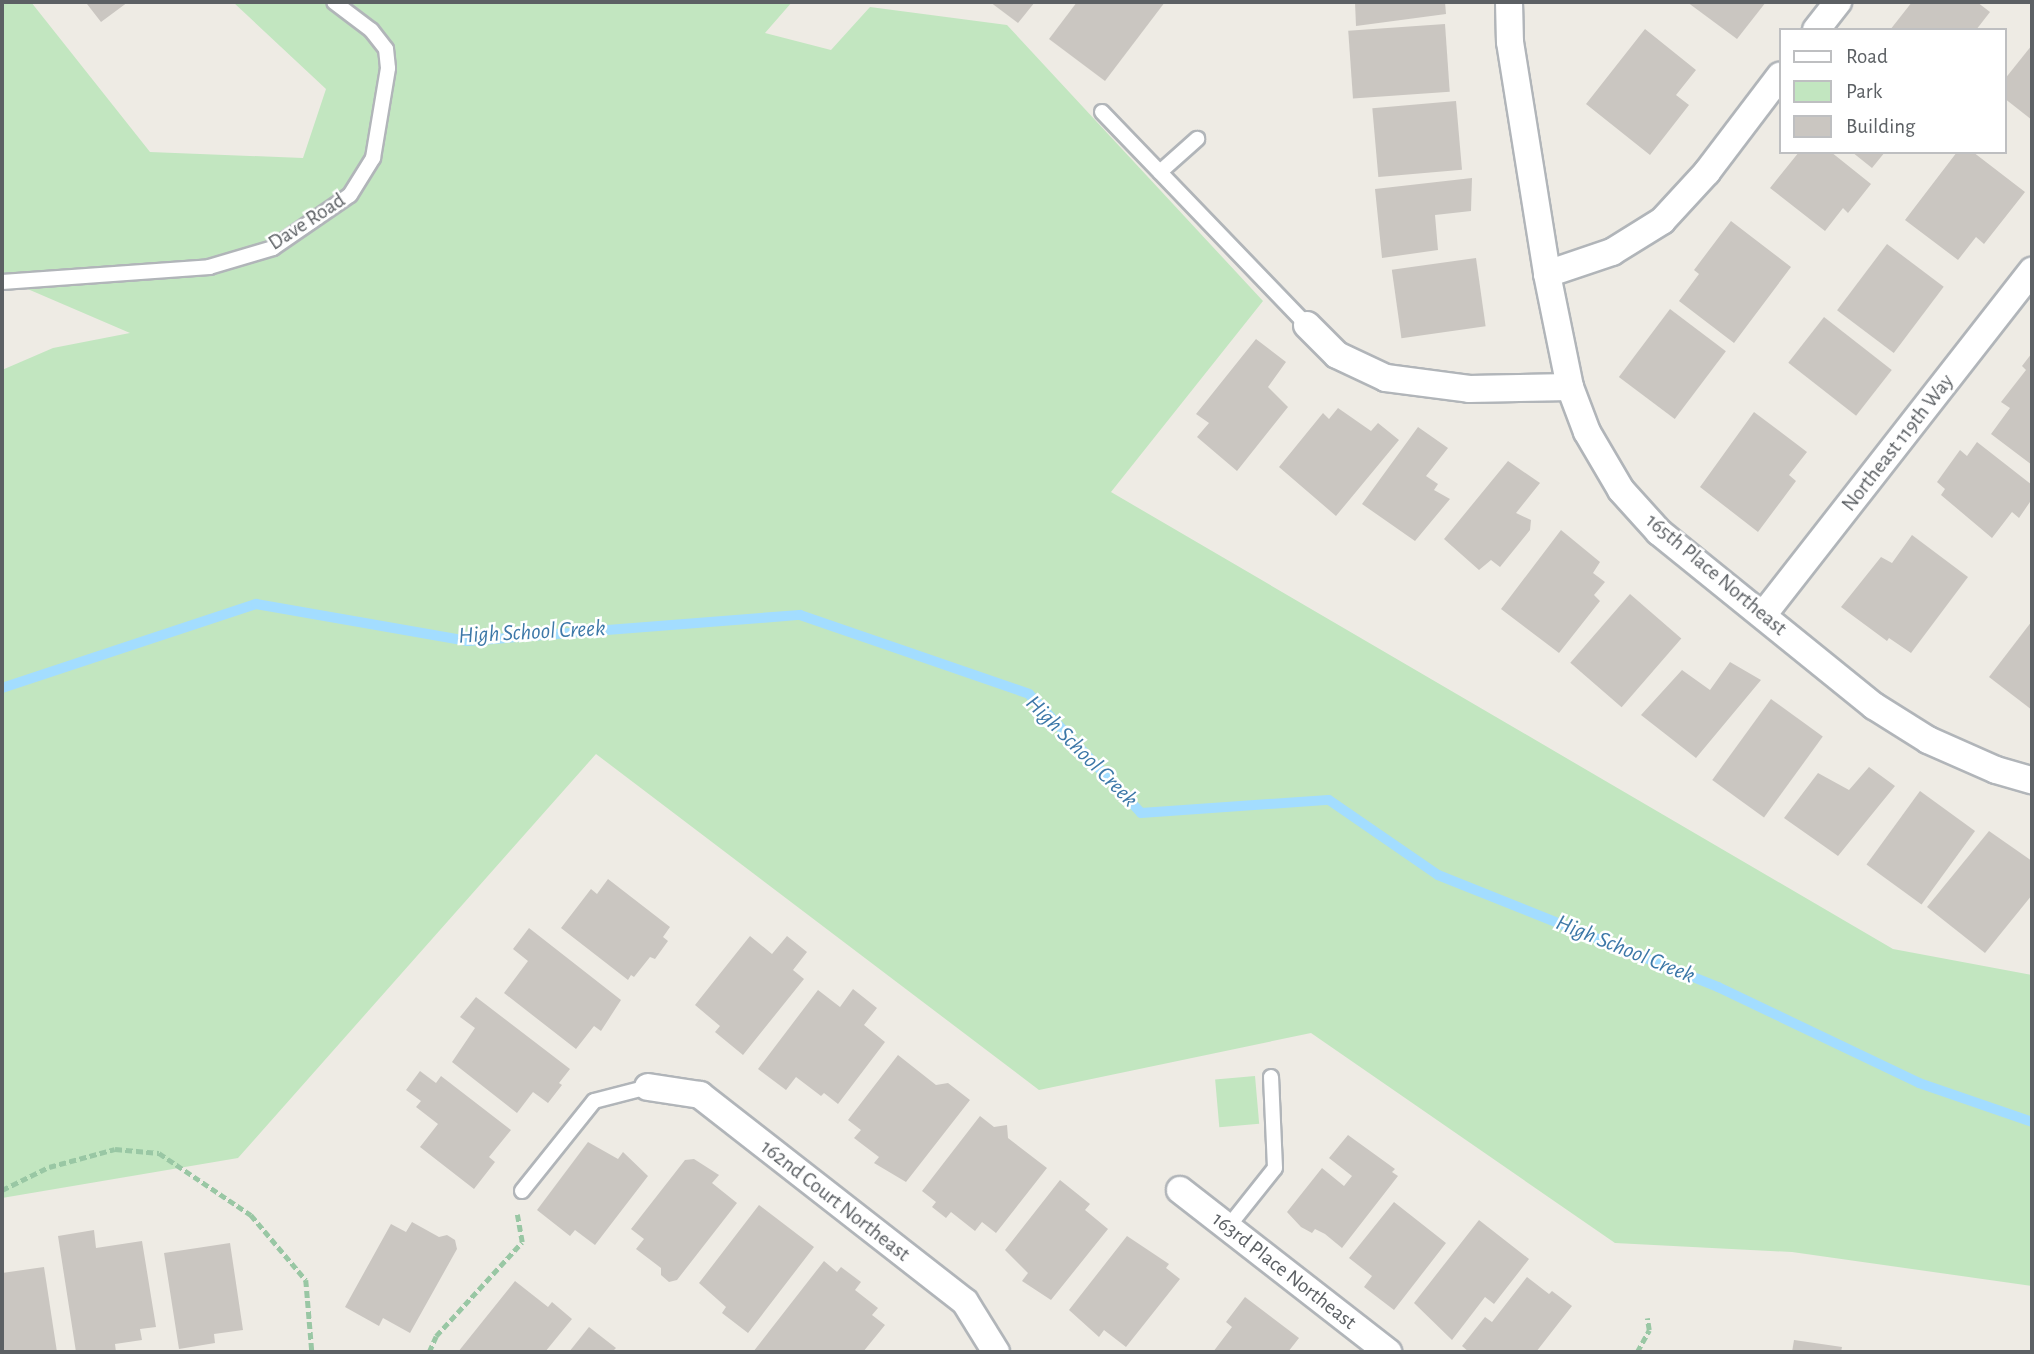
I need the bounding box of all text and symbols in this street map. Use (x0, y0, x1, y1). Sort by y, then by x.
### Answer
legend (1778, 28, 2006, 154)
text: Road (1846, 46, 1888, 67)
text: Park (1846, 81, 1882, 102)
text: Building (1846, 116, 1915, 137)
street label: Dave Road (264, 188, 350, 256)
street label: Northeast 119th Way (1837, 369, 1959, 517)
street label: 165th Place Northeast (1640, 509, 1792, 641)
water label: High School Creek (458, 615, 606, 651)
water label: High School Creek (1019, 690, 1143, 814)
water label: High School Creek (1552, 910, 1698, 990)
street label: 162nd Court Northeast (755, 1135, 915, 1267)
street label: 163rd Place Northeast (1207, 1207, 1361, 1335)

